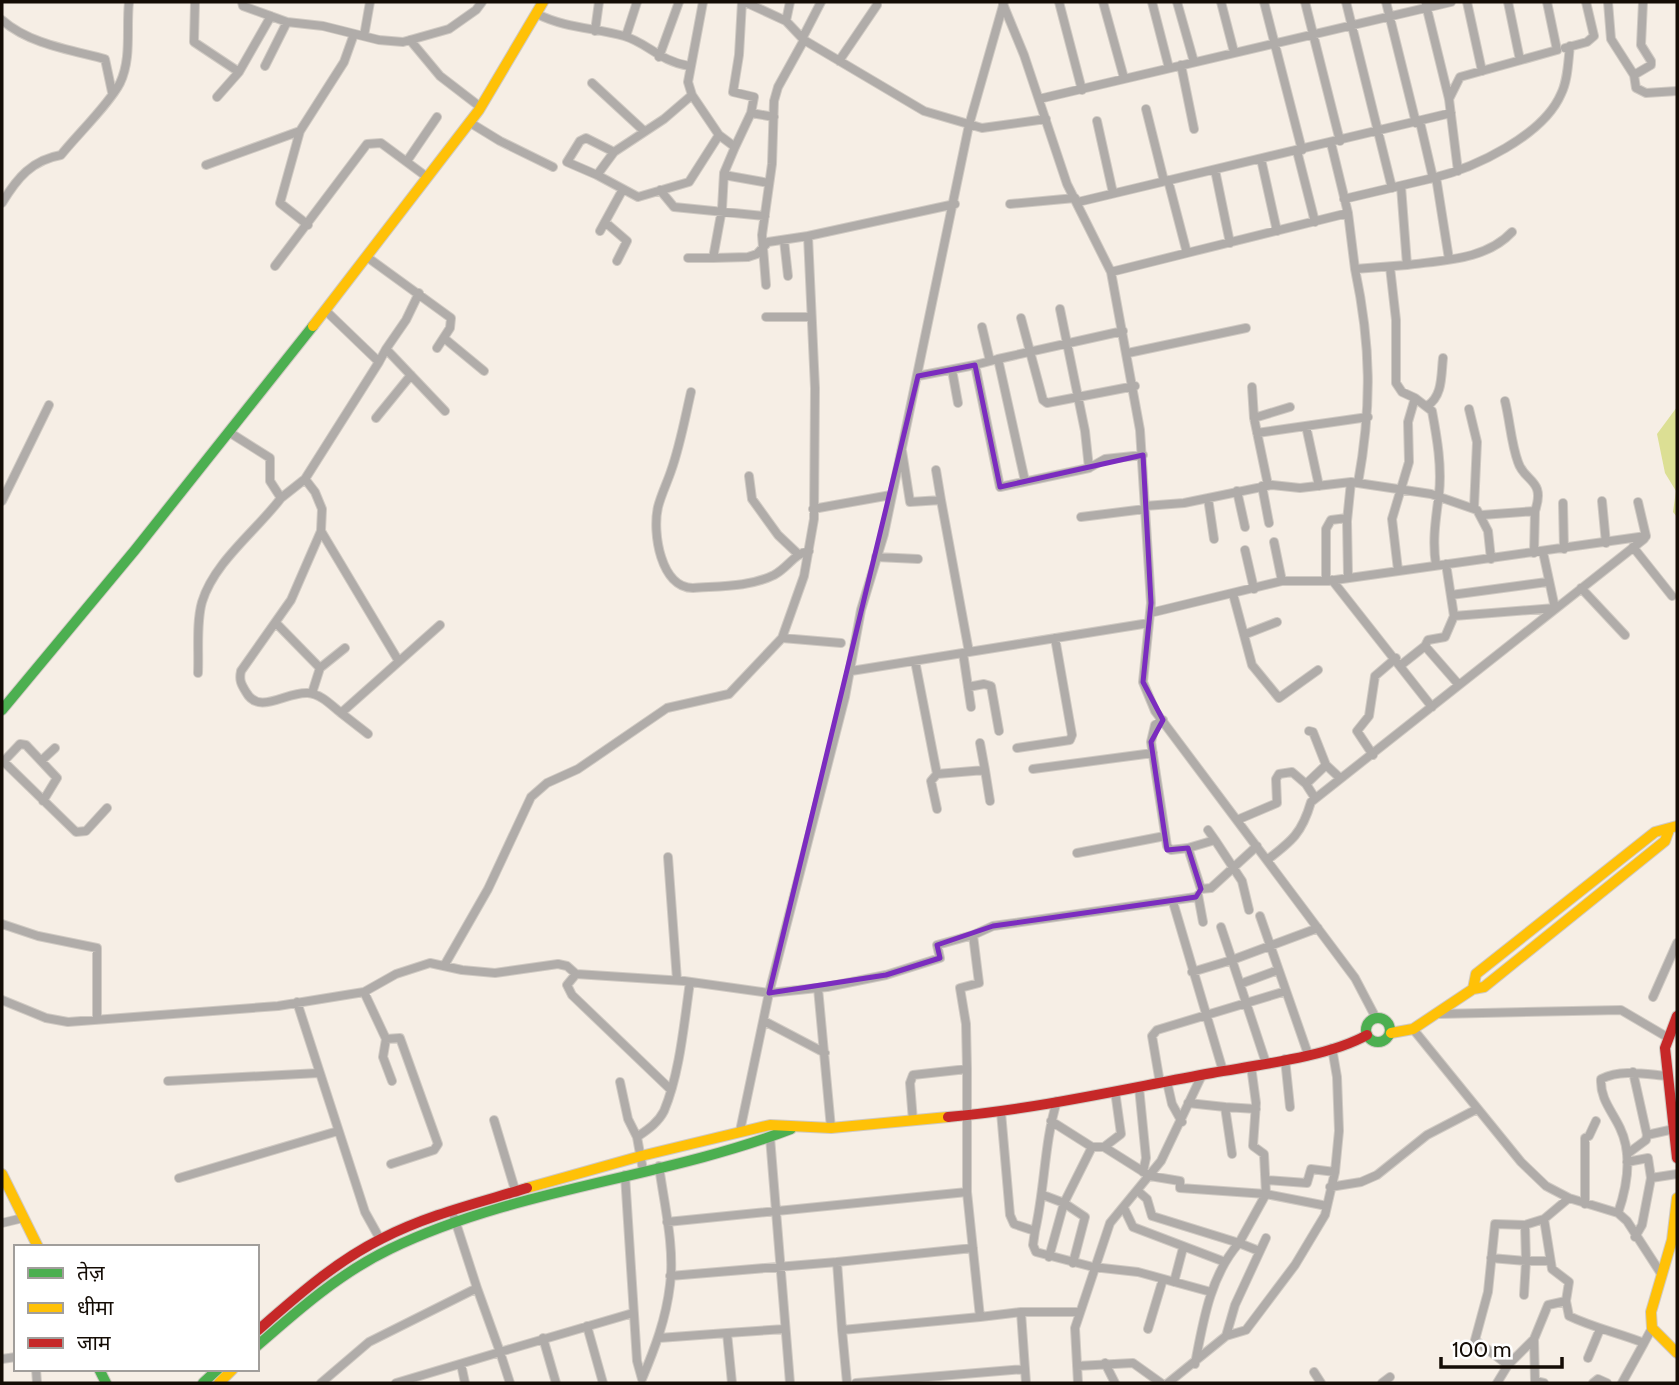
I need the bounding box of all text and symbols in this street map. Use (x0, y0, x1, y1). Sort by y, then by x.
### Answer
legend (14, 1245, 259, 1371)
text: तेज़ (77, 1260, 105, 1285)
text: धीमा (77, 1295, 114, 1320)
scale bar (1441, 1326, 1562, 1370)
text: जाम (77, 1330, 111, 1355)
text: 100 m (1452, 1337, 1511, 1362)

